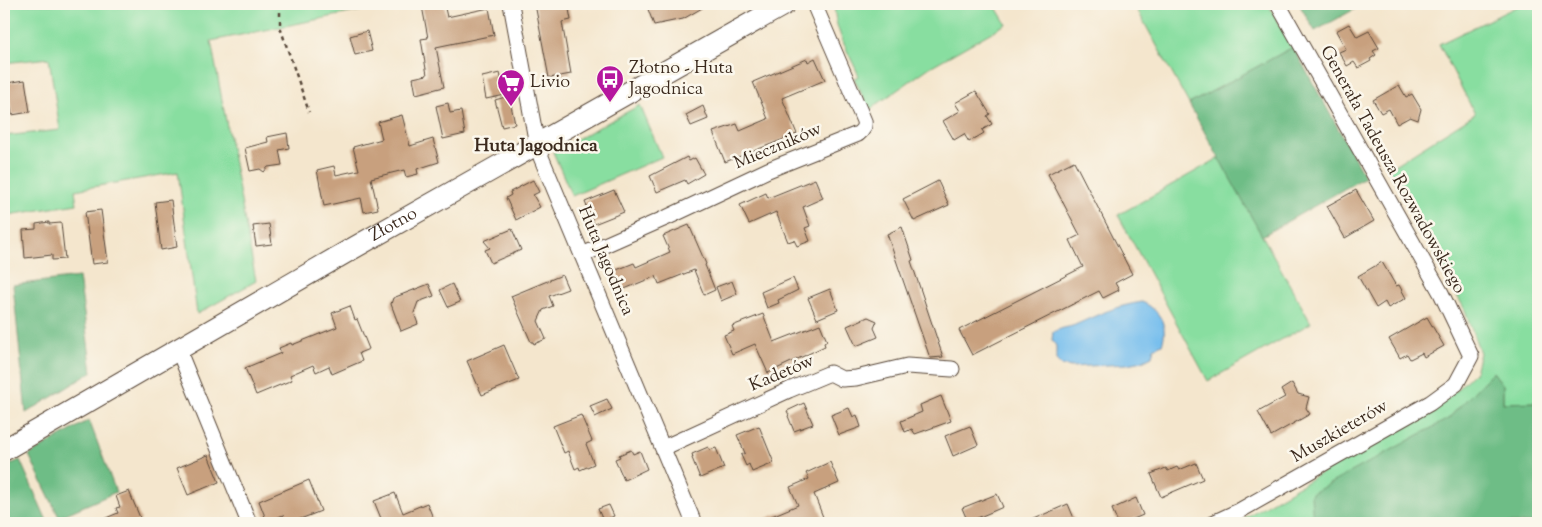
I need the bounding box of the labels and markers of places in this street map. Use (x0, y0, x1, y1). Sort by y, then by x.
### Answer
place label: Złotno - Huta Jagodnica (628, 56, 733, 103)
bus stop icon: Złotno - Huta Jagodnica (595, 64, 625, 103)
supermarket icon: Livio (496, 68, 526, 107)
place label: Livio (530, 70, 570, 96)

